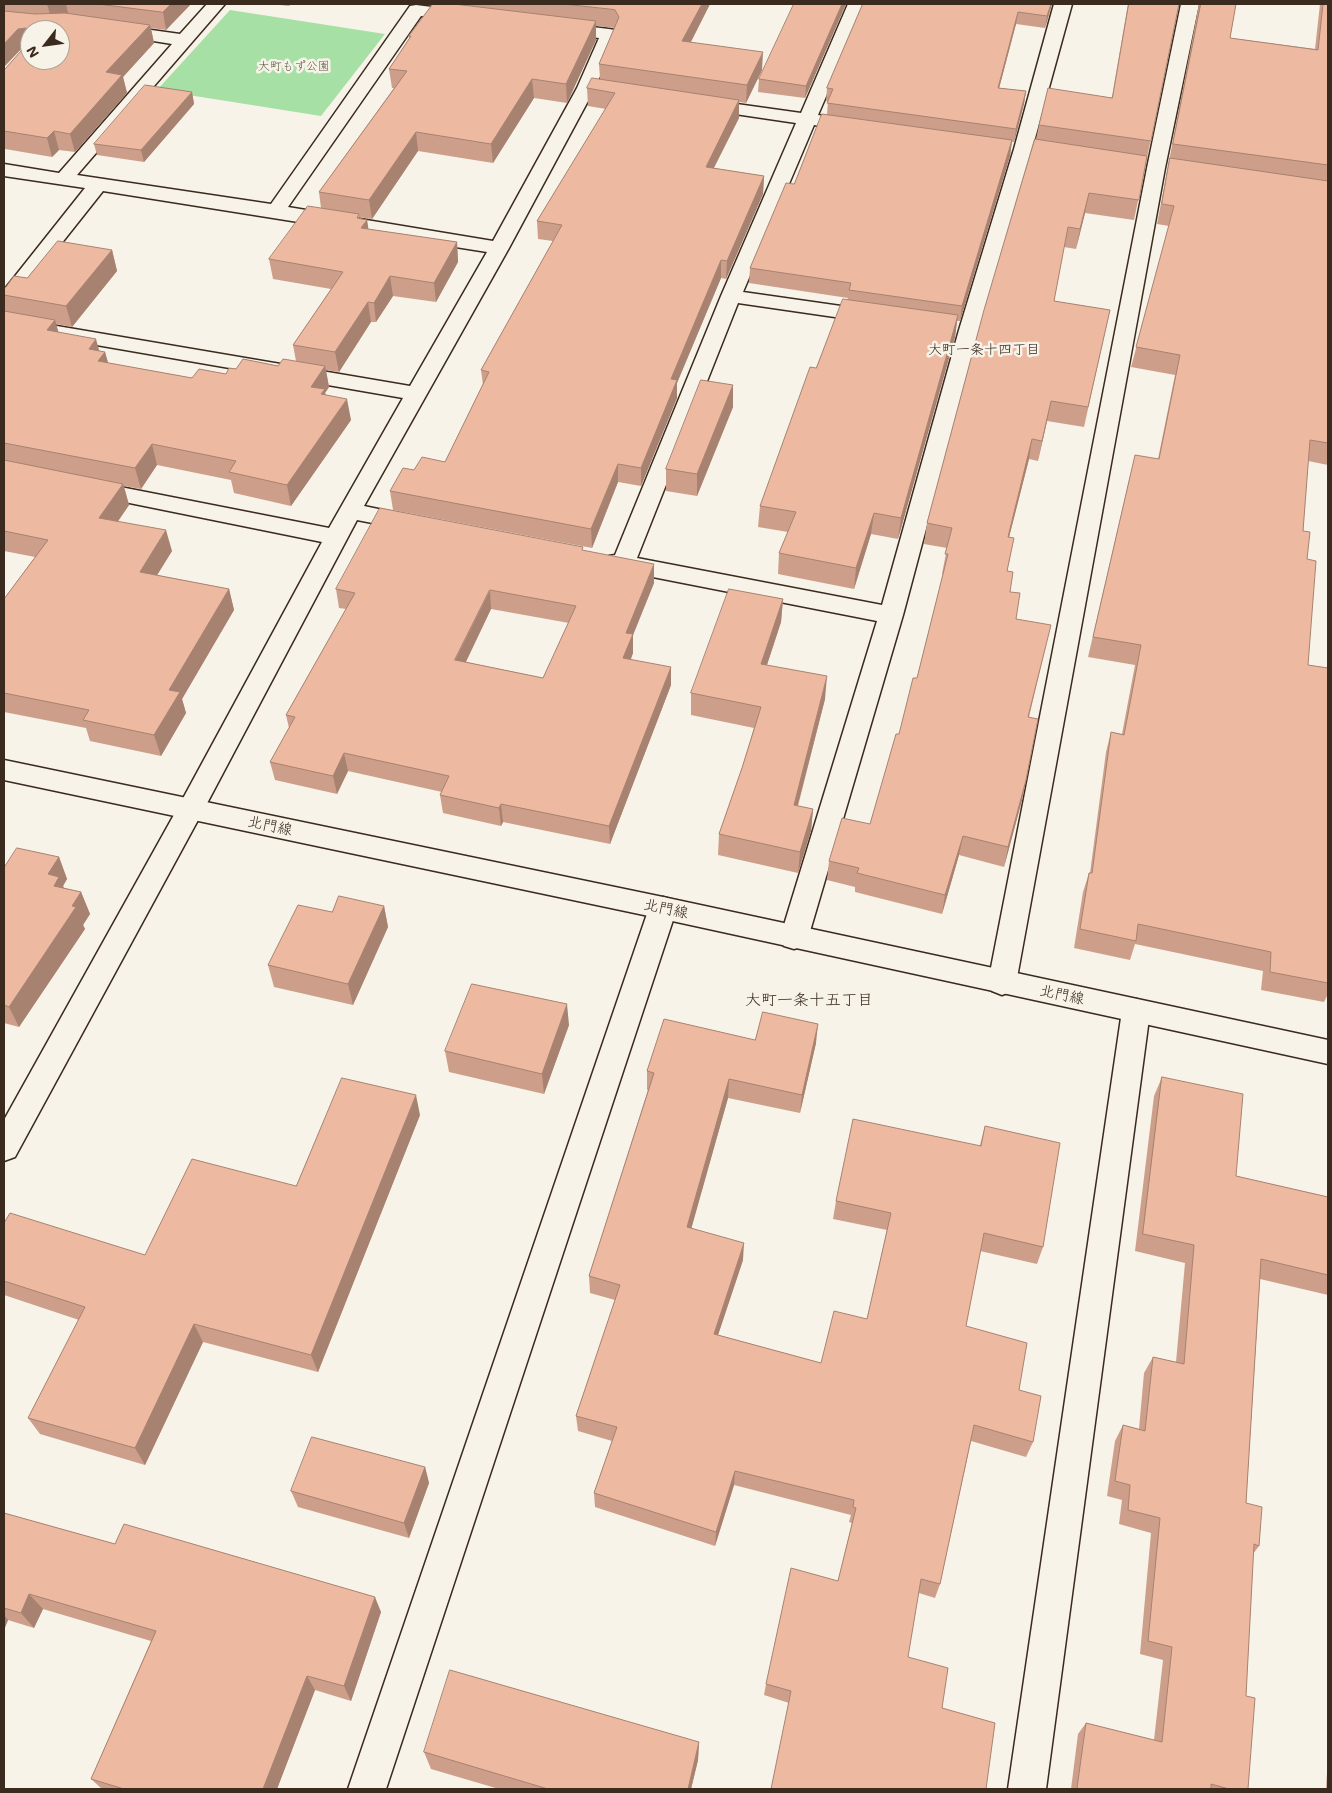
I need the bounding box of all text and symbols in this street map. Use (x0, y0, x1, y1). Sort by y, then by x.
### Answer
north arrow (20, 20, 70, 70)
text: N (22, 43, 43, 62)
park label: 大町もず公園 (258, 59, 330, 73)
district label: 大町一条十四丁目 (928, 342, 1040, 358)
street label: 北門線 (246, 813, 294, 839)
street label: 北門線 (642, 896, 690, 922)
street label: 北門線 (1038, 982, 1086, 1008)
district label: 大町一条十五丁目 (745, 990, 873, 1010)

